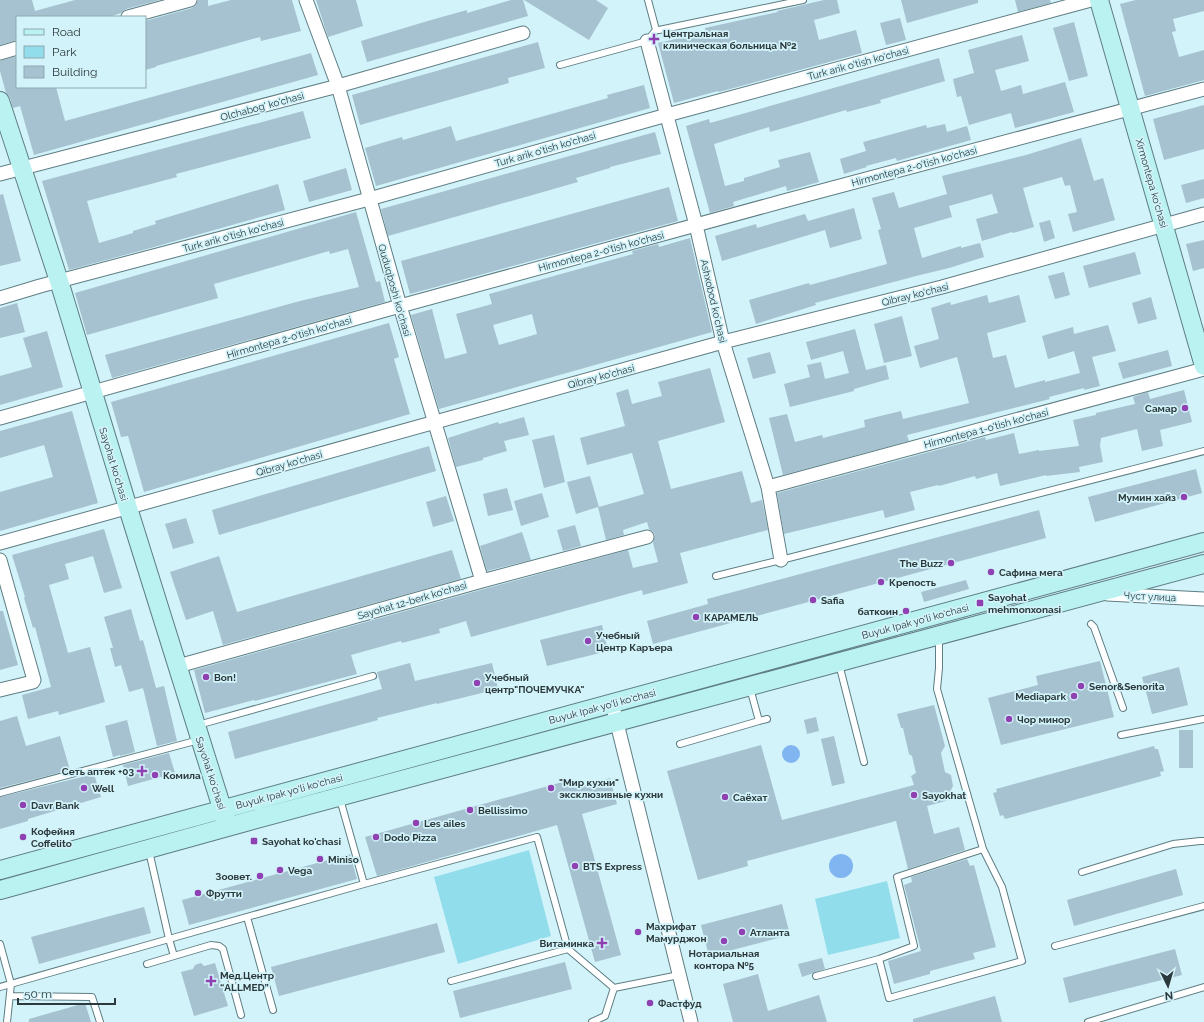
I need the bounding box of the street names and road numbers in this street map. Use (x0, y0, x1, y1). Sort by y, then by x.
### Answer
street label: Turk arik o'tish ko'chasi (806, 45, 910, 82)
street label: Olchabog' ko'chasi (219, 90, 305, 123)
street label: Turk arik o'tish ko'chasi (493, 130, 597, 169)
street label: Xirmontepa ko'chasi (1133, 137, 1170, 229)
street label: Hirmontepa 2-o'tish ko'chasi (850, 144, 978, 189)
street label: Turk arik o'tish ko'chasi (181, 217, 285, 254)
street label: Hirmontepa 2-o'tish ko'chasi (537, 229, 665, 274)
street label: Quduqboshi ko'chasi (376, 243, 413, 338)
street label: Ashxobod koʻchasi (699, 258, 728, 344)
street label: Qibray ko'chasi (881, 281, 950, 308)
street label: Hirmontepa 2-o'tish ko'chasi (225, 314, 353, 361)
street label: Qibray ko'chasi (567, 362, 636, 391)
street label: Hirmontepa 1-o'tish ko'chasi (923, 407, 1050, 450)
street label: Sayohat koʻchasi (97, 426, 130, 502)
street label: Qibray ko'chasi (255, 449, 324, 478)
street label: Sayohat 12-berk ko'chasi (356, 580, 468, 621)
street label: Чуст улица (1123, 590, 1176, 603)
street label: Buyuk Ipak yo'li ko'chasi (860, 602, 970, 641)
street label: Buyuk Ipak yo'li ko'chasi (547, 687, 657, 726)
street label: Sayohat koʻchasi (194, 735, 227, 811)
street label: Buyuk Ipak yo'li ko'chasi (234, 772, 344, 811)

